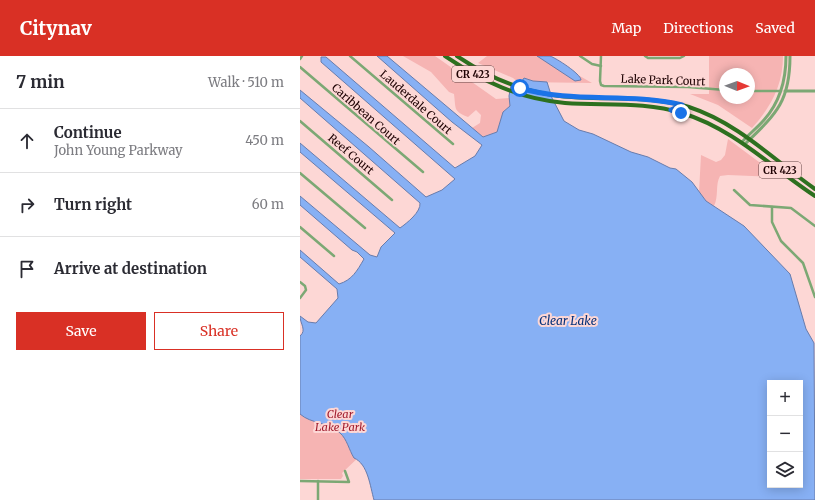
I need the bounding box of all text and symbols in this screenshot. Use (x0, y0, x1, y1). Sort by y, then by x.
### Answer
text: Citynav (20, 16, 92, 40)
text: Map (611, 19, 641, 37)
text: Directions (663, 19, 733, 37)
text: Saved (755, 19, 795, 37)
road number: CR 423 (452, 66, 494, 82)
street label: Lauderdale Court (377, 67, 455, 138)
north arrow (719, 68, 755, 104)
text: 7 min (16, 71, 65, 93)
street label: Lake Park Court (620, 72, 706, 88)
text: Walk · 510 m (208, 74, 284, 91)
route start (511, 79, 529, 97)
street label: Caribbean Court (329, 80, 404, 148)
route end (672, 104, 690, 122)
text: Continue (54, 123, 122, 142)
icon: ahead (16, 130, 38, 152)
street label: Reef Court (325, 131, 377, 178)
text: 450 m (245, 132, 284, 149)
text: John Young Parkway (54, 142, 183, 159)
road number: CR 423 (759, 162, 801, 178)
icon: right (16, 194, 38, 216)
text: Turn right (54, 195, 132, 214)
text: 60 m (252, 196, 284, 213)
icon: arrive (16, 258, 38, 280)
text: Arrive at destination (54, 259, 207, 278)
button: Save (16, 312, 146, 350)
button: Share (154, 312, 284, 350)
water label: Clear Lake (539, 313, 597, 328)
map controls (767, 380, 803, 488)
button: + (767, 380, 803, 416)
park label: Clear Lake Park (315, 407, 365, 434)
button: − (767, 416, 803, 452)
button: layers (767, 452, 803, 488)

